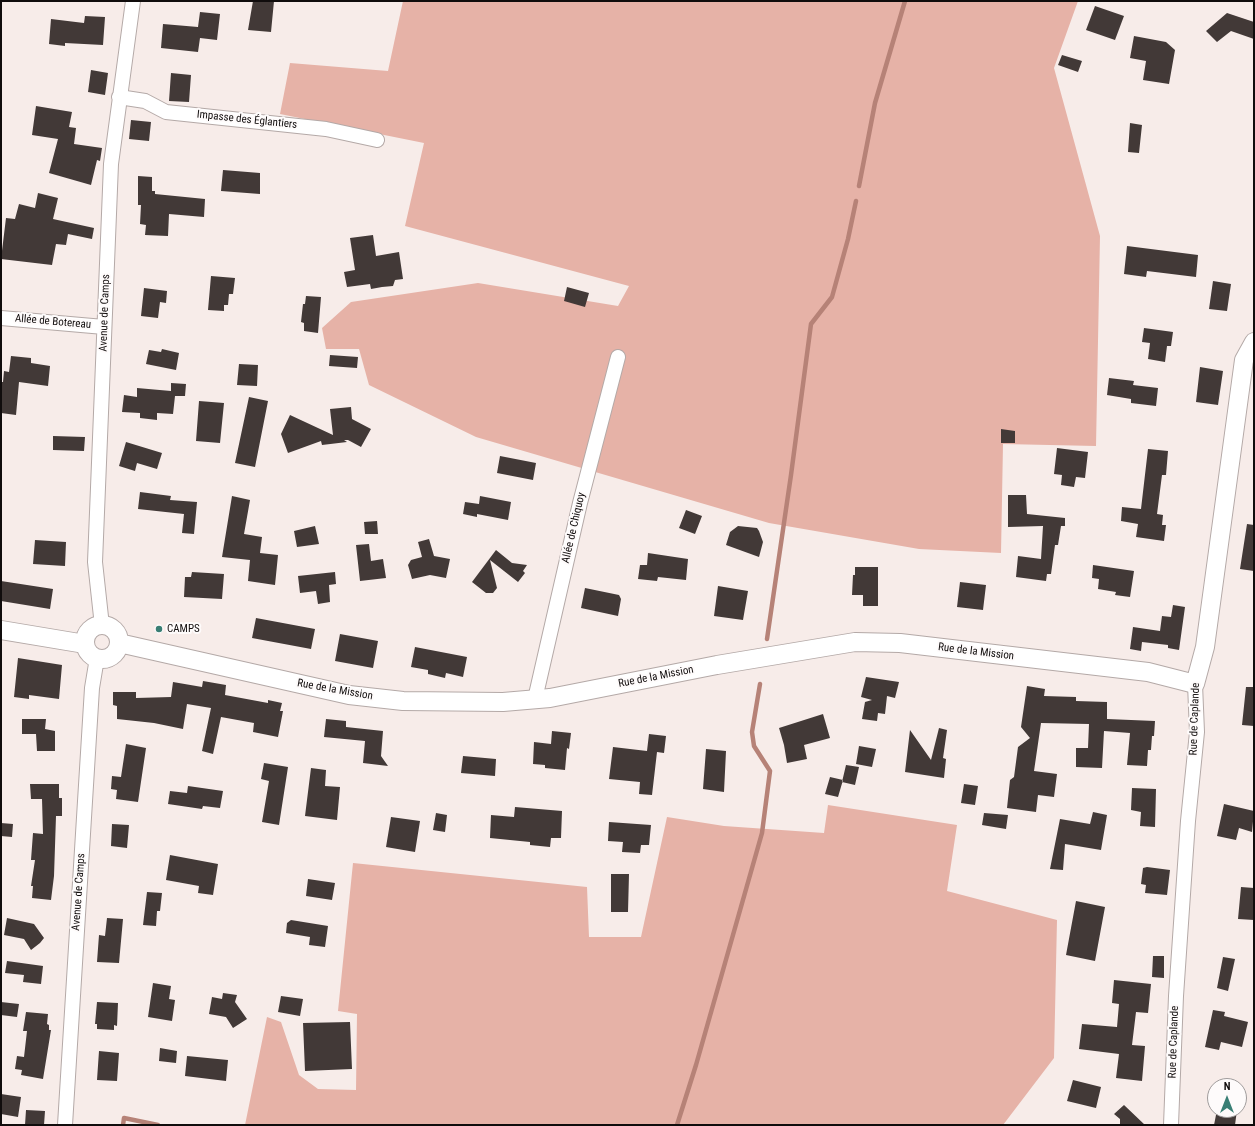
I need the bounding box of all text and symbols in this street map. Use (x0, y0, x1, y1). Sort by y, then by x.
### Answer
street label: Impasse des Églantiers (196, 108, 298, 132)
street label: Avenue de Camps (97, 274, 113, 352)
street label: Allée de Botereau (14, 312, 92, 332)
street label: Allée de Chiquoy (559, 491, 589, 565)
place label: CAMPS (167, 622, 200, 636)
marker: CAMPS (154, 624, 164, 634)
street label: Rue de la Mission (937, 641, 1015, 663)
street label: Rue de la Mission (617, 663, 695, 691)
street label: Rue de la Mission (296, 677, 374, 703)
street label: Rue de Caplande (1187, 682, 1203, 756)
street label: Avenue de Camps (70, 853, 88, 931)
street label: Rue de Caplande (1166, 1005, 1182, 1079)
north arrow (1207, 1078, 1247, 1118)
text: N (1224, 1080, 1230, 1093)

